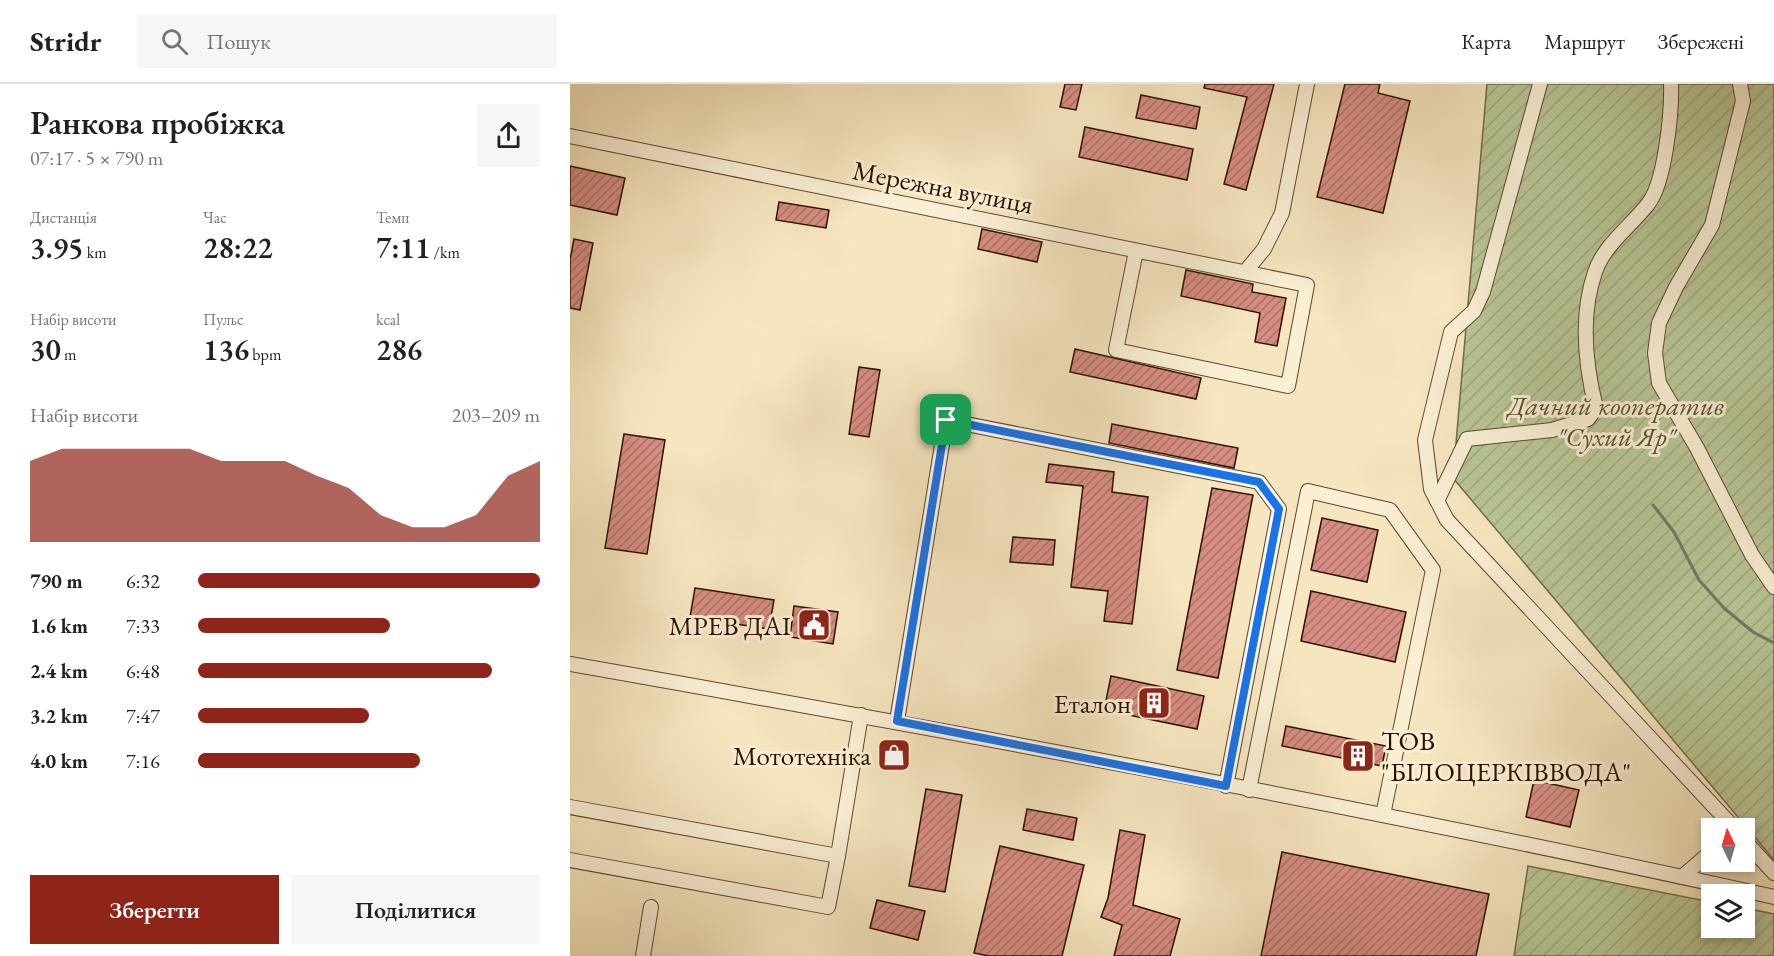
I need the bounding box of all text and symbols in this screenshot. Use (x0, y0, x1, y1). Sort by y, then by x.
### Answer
search box (137, 14, 557, 68)
text: Stridr (30, 23, 101, 59)
icon: search (158, 25, 191, 58)
text: Пошук (206, 27, 271, 56)
text: Карта (1461, 28, 1511, 55)
text: Маршрут (1544, 28, 1625, 55)
text: Збережені (1658, 28, 1744, 55)
text: Ранкова пробіжка (30, 101, 285, 144)
button: share (477, 104, 540, 167)
text: 07:17 · 5 × 790 m (30, 145, 163, 171)
street label: Мережна вулиця (850, 152, 1036, 222)
text: Дистанція (30, 207, 97, 228)
text: Час (203, 207, 227, 228)
text: Темп (376, 207, 409, 228)
text: 3.95 (30, 228, 83, 267)
text: 28:22 (203, 228, 273, 267)
text: 7:11 (376, 228, 430, 267)
text: km (83, 242, 107, 263)
text: /km (430, 242, 460, 263)
text: Набір висоти (30, 309, 116, 330)
text: Пульс (203, 309, 244, 330)
text: kcal (376, 309, 400, 330)
text: 30 (30, 330, 61, 369)
text: 136 (203, 330, 249, 369)
text: 286 (376, 330, 422, 369)
text: m (61, 344, 76, 365)
text: bpm (249, 344, 281, 365)
park label: Дачний кооператив "Сухий Яр" (1506, 388, 1724, 454)
pin (920, 394, 971, 445)
text: Набір висоти (30, 402, 138, 428)
text: 203–209 m (452, 402, 540, 428)
icon: arrive (929, 403, 962, 436)
text: 790 m (30, 568, 83, 594)
text: 6:32 (126, 568, 160, 594)
public building icon: МРЕВ ДАІ (796, 607, 832, 643)
place label: МРЕВ ДАІ (668, 608, 791, 643)
text: 1.6 km (30, 613, 88, 639)
text: 7:33 (126, 613, 160, 639)
text: 2.4 km (30, 658, 88, 684)
text: 6:48 (126, 658, 160, 684)
building icon: Еталон (1136, 685, 1172, 721)
place label: Еталон (1054, 686, 1131, 721)
text: 3.2 km (30, 703, 88, 729)
text: 7:47 (126, 703, 160, 729)
place label: ТОВ "БІЛОЦЕРКІВВОДА" (1381, 723, 1631, 789)
shop icon: Мототехніка (876, 737, 912, 773)
place label: Мототехніка (733, 738, 871, 773)
building icon: ТОВ "БІЛОЦЕРКІВВОДА" (1340, 738, 1376, 774)
text: 4.0 km (30, 748, 88, 774)
text: 7:16 (126, 748, 160, 774)
north arrow (1701, 818, 1755, 872)
map controls (1701, 818, 1755, 938)
button: Зберегти (30, 875, 279, 944)
button: Поділитися (291, 875, 540, 944)
button: layers (1701, 884, 1755, 938)

